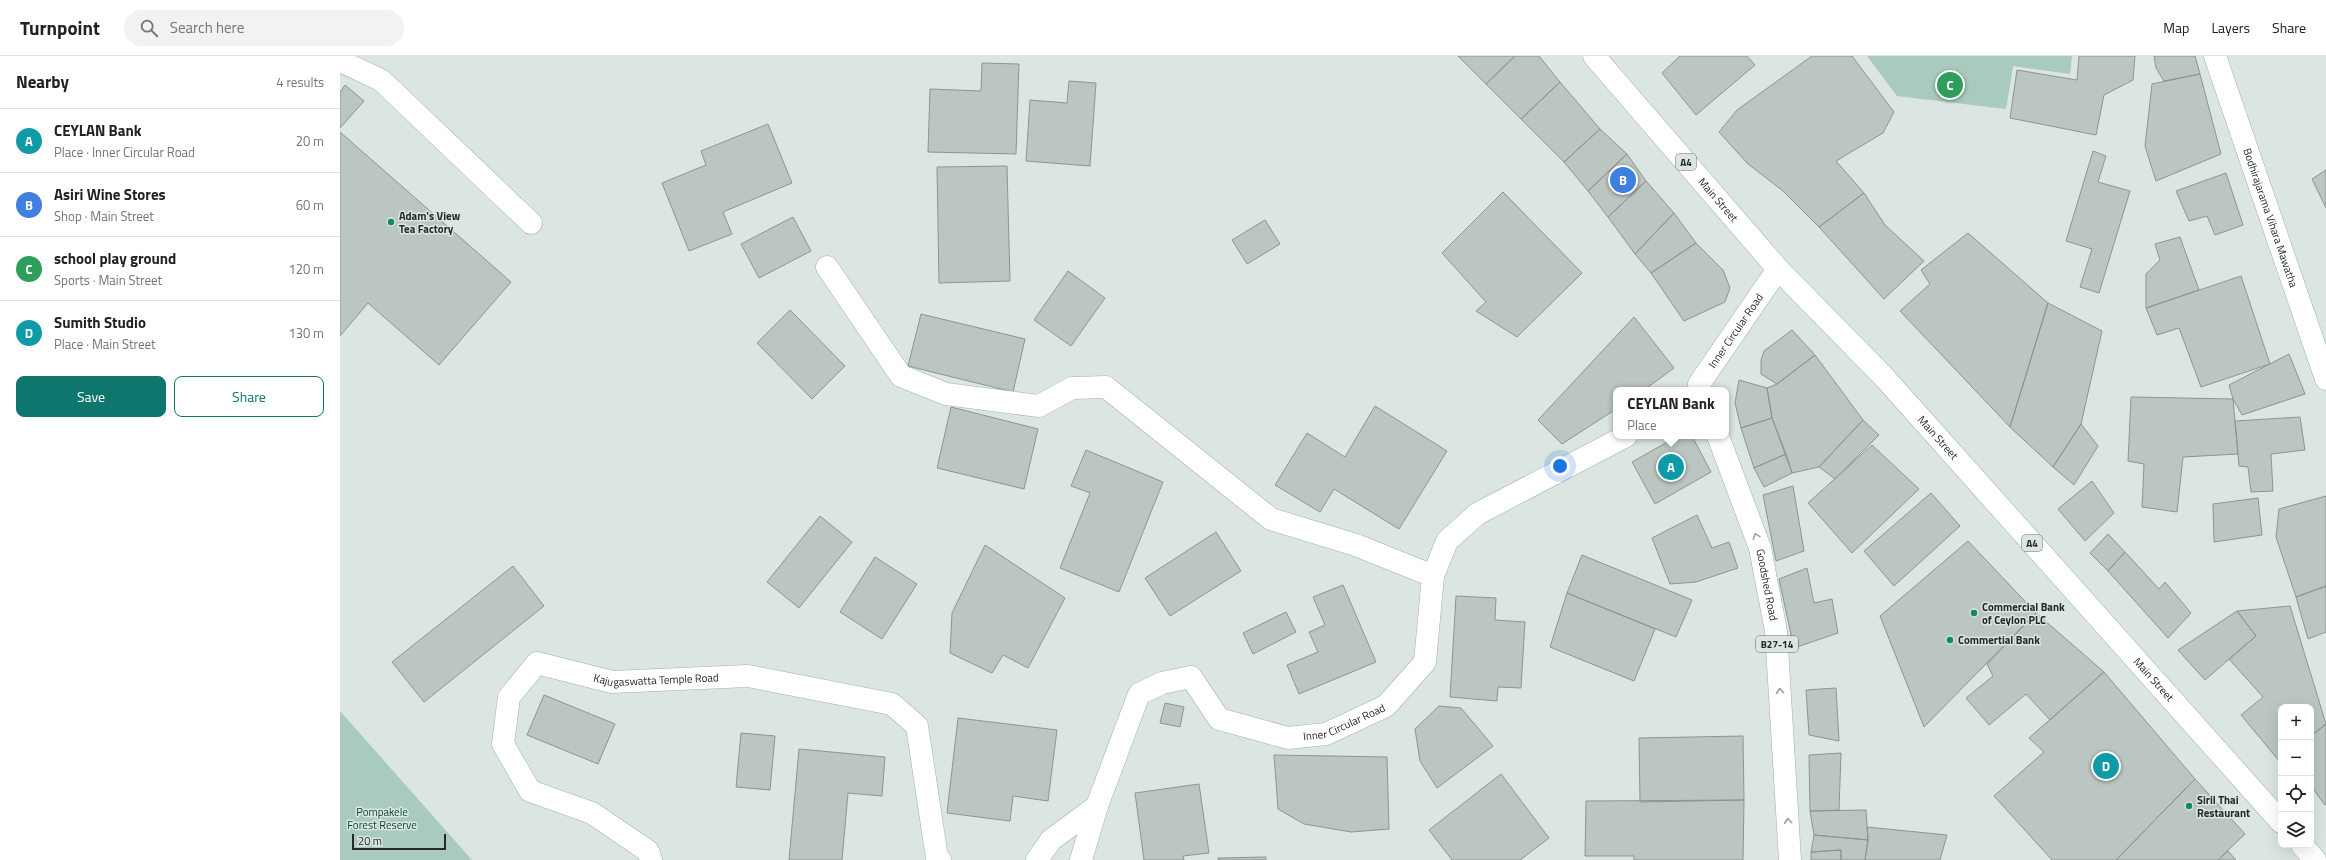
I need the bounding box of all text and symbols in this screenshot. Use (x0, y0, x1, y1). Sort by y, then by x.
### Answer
search box (124, 10, 404, 46)
text: Turnpoint (20, 13, 100, 42)
text: Search here (170, 16, 244, 39)
icon: search (138, 17, 160, 39)
text: Map (2163, 17, 2189, 38)
text: Layers (2211, 17, 2250, 38)
text: Share (2272, 17, 2306, 38)
text: Nearby (16, 69, 69, 95)
pin: C (1937, 70, 1963, 100)
text: 4 results (276, 72, 324, 92)
text: CEYLAN Bank (54, 119, 141, 142)
text: A (25, 131, 33, 151)
text: 20 m (296, 131, 324, 151)
text: Place · Inner Circular Road (54, 142, 195, 162)
street label: Bodhirajarama Vihara Mawatha (2239, 146, 2302, 290)
road number: A4 (1676, 154, 1696, 170)
pin: B (1610, 165, 1636, 195)
street label: Main Street (1695, 174, 1742, 226)
text: Asiri Wine Stores (54, 183, 166, 206)
text: B (25, 195, 33, 215)
text: 60 m (296, 195, 324, 215)
text: Shop · Main Street (54, 206, 154, 226)
place label: Adam's View Tea Factory (399, 208, 461, 237)
marker: Adam's View Tea Factory (386, 217, 396, 227)
text: school play ground (54, 247, 176, 270)
text: C (25, 259, 33, 279)
text: 120 m (288, 259, 324, 279)
text: Sports · Main Street (54, 270, 162, 290)
street label: Inner Circular Road (1704, 290, 1767, 371)
text: Sumith Studio (54, 311, 146, 334)
text: D (25, 323, 33, 343)
text: 130 m (288, 323, 324, 343)
text: Place · Main Street (54, 334, 156, 354)
button: Save (16, 376, 166, 417)
button: Share (174, 376, 324, 417)
popup (1613, 387, 1729, 439)
text: CEYLAN Bank (1627, 392, 1715, 415)
street label: Main Street (1914, 412, 1962, 463)
text: Place (1627, 415, 1657, 435)
pin: A (1658, 452, 1684, 482)
your location (1550, 456, 1570, 476)
one-way arrow (1752, 532, 1760, 539)
road number: A4 (2022, 535, 2042, 551)
street label: Goodshed Road (1752, 547, 1782, 622)
place label: Commercial Bank of Ceylon PLC (1982, 599, 2065, 628)
marker: Commercial Bank of Ceylon PLC (1969, 608, 1979, 618)
place label: Commertial Bank (1958, 632, 2040, 648)
marker: Commertial Bank (1945, 635, 1955, 645)
road number: B27-14 (1756, 636, 1798, 652)
street label: Main Street (2130, 654, 2178, 705)
street label: Kajugaswatta Temple Road (592, 669, 719, 690)
one-way arrow (1775, 688, 1784, 694)
street label: Inner Circular Road (1302, 699, 1388, 744)
map controls (2278, 704, 2314, 848)
button: + (2278, 704, 2314, 740)
button: − (2278, 740, 2314, 776)
pin: D (2093, 751, 2119, 781)
button: locate (2278, 776, 2314, 812)
place label: Siril Thai Restaurant (2197, 792, 2250, 821)
marker: Siril Thai Restaurant (2184, 801, 2194, 811)
park label: Pompakele Forest Reserve (347, 804, 417, 833)
button: layers (2278, 812, 2314, 848)
one-way arrow (1784, 818, 1793, 824)
scale bar (352, 832, 446, 851)
text: 20 m (358, 833, 382, 849)

